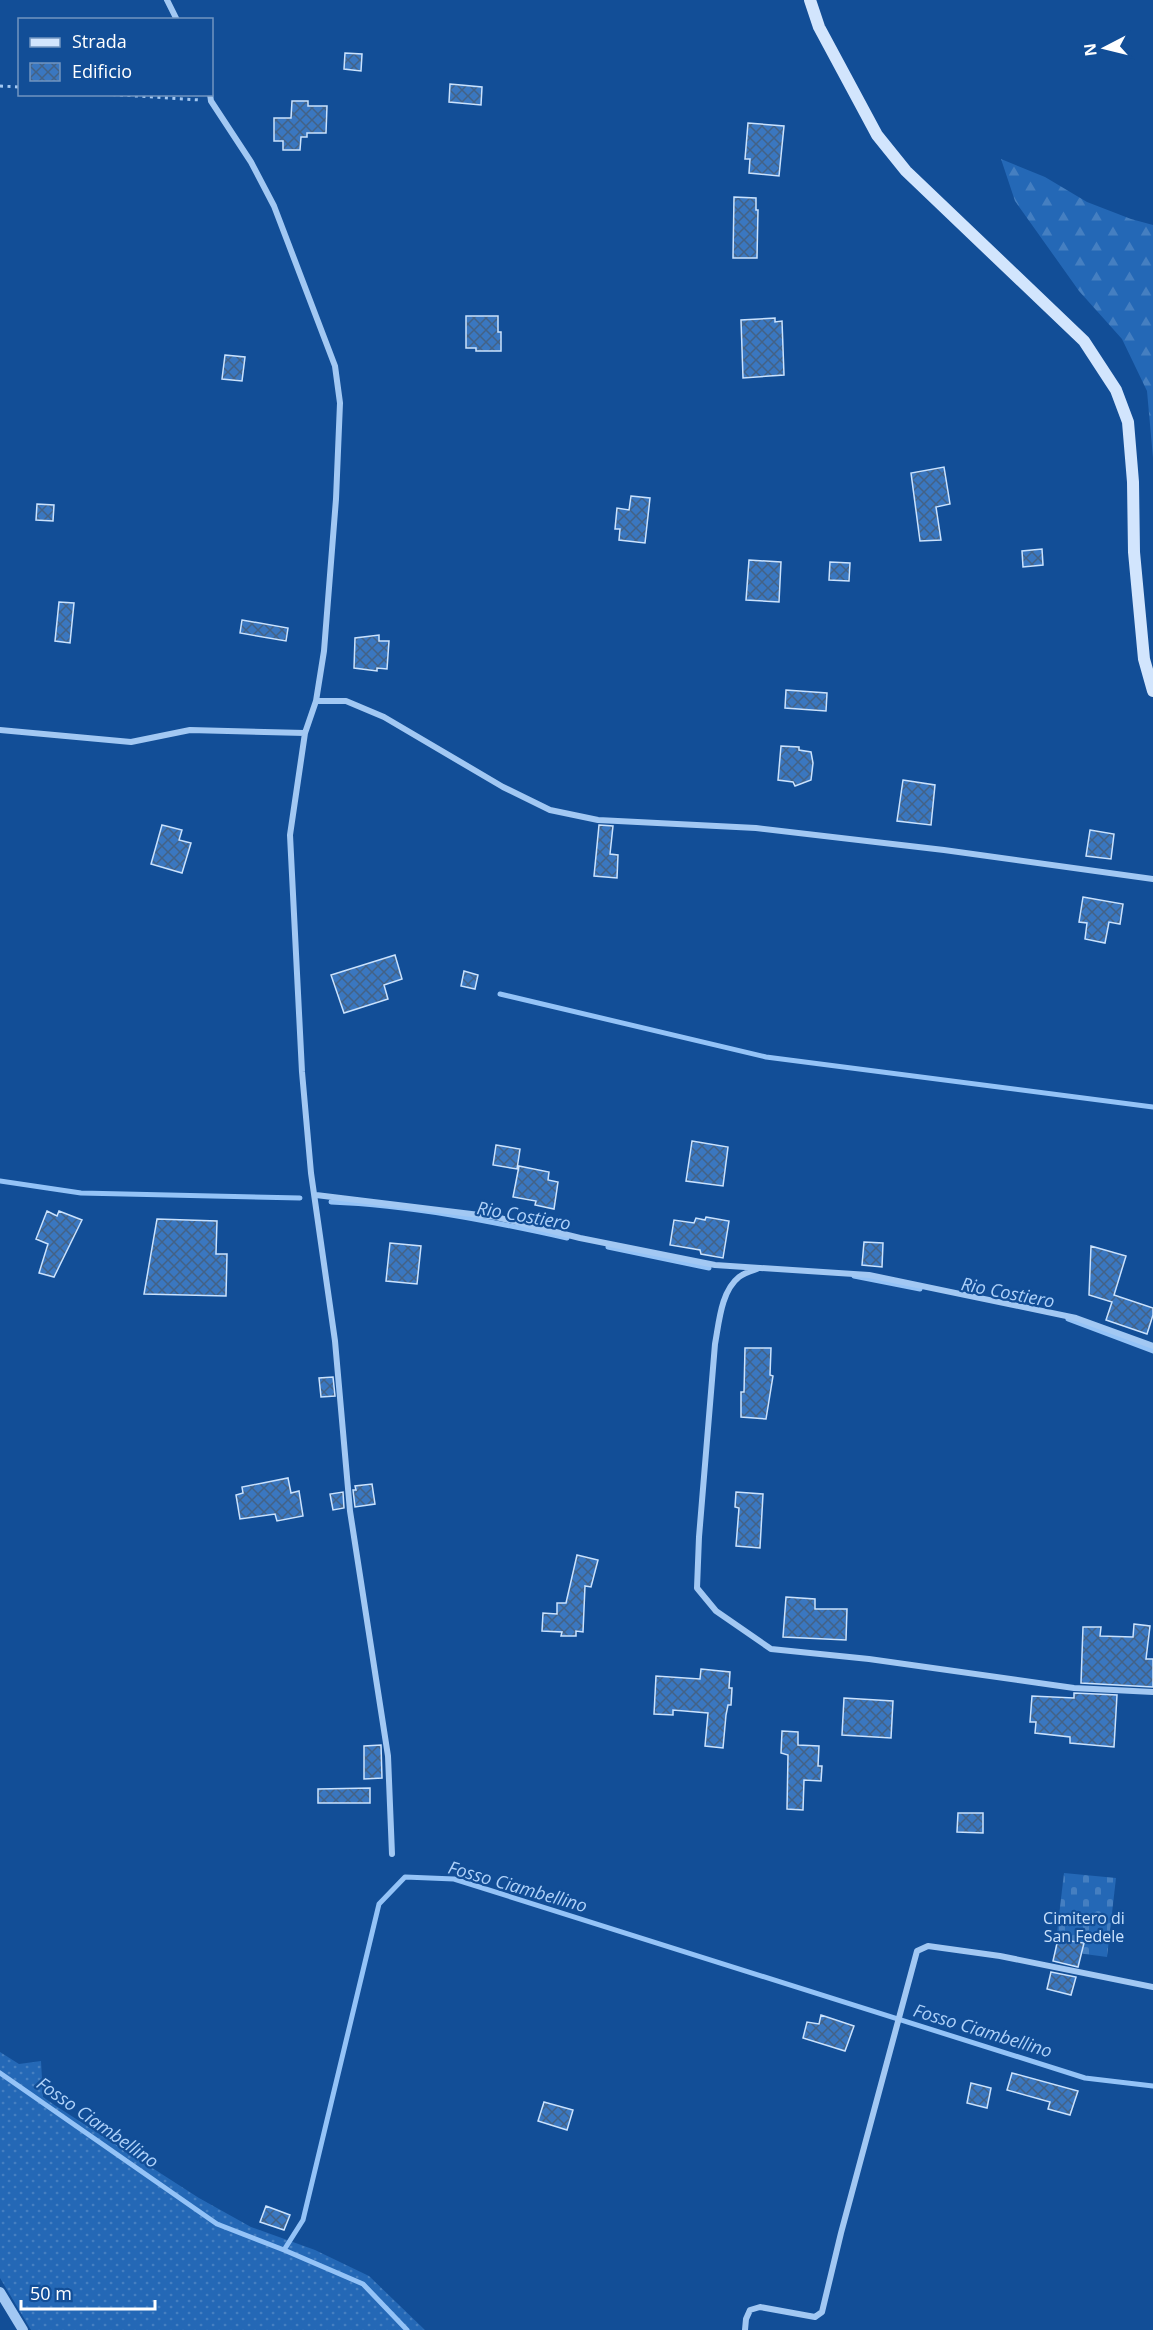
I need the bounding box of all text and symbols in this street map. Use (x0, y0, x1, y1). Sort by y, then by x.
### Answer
legend (18, 18, 213, 96)
north arrow (1075, 18, 1135, 78)
text: Strada (72, 29, 127, 53)
text: N (1078, 42, 1102, 58)
text: Edificio (72, 59, 132, 83)
water label: Rio Costiero (475, 1195, 573, 1235)
water label: Rio Costiero (959, 1271, 1057, 1313)
water label: Fosso Ciambellino (446, 1855, 590, 1917)
park label: Cimitero di San Fedele (1043, 1907, 1125, 1947)
water label: Fosso Ciambellino (911, 1998, 1055, 2062)
water label: Fosso Ciambellino (32, 2071, 164, 2173)
scale bar (21, 2273, 154, 2311)
text: 50 m (30, 2281, 72, 2305)

